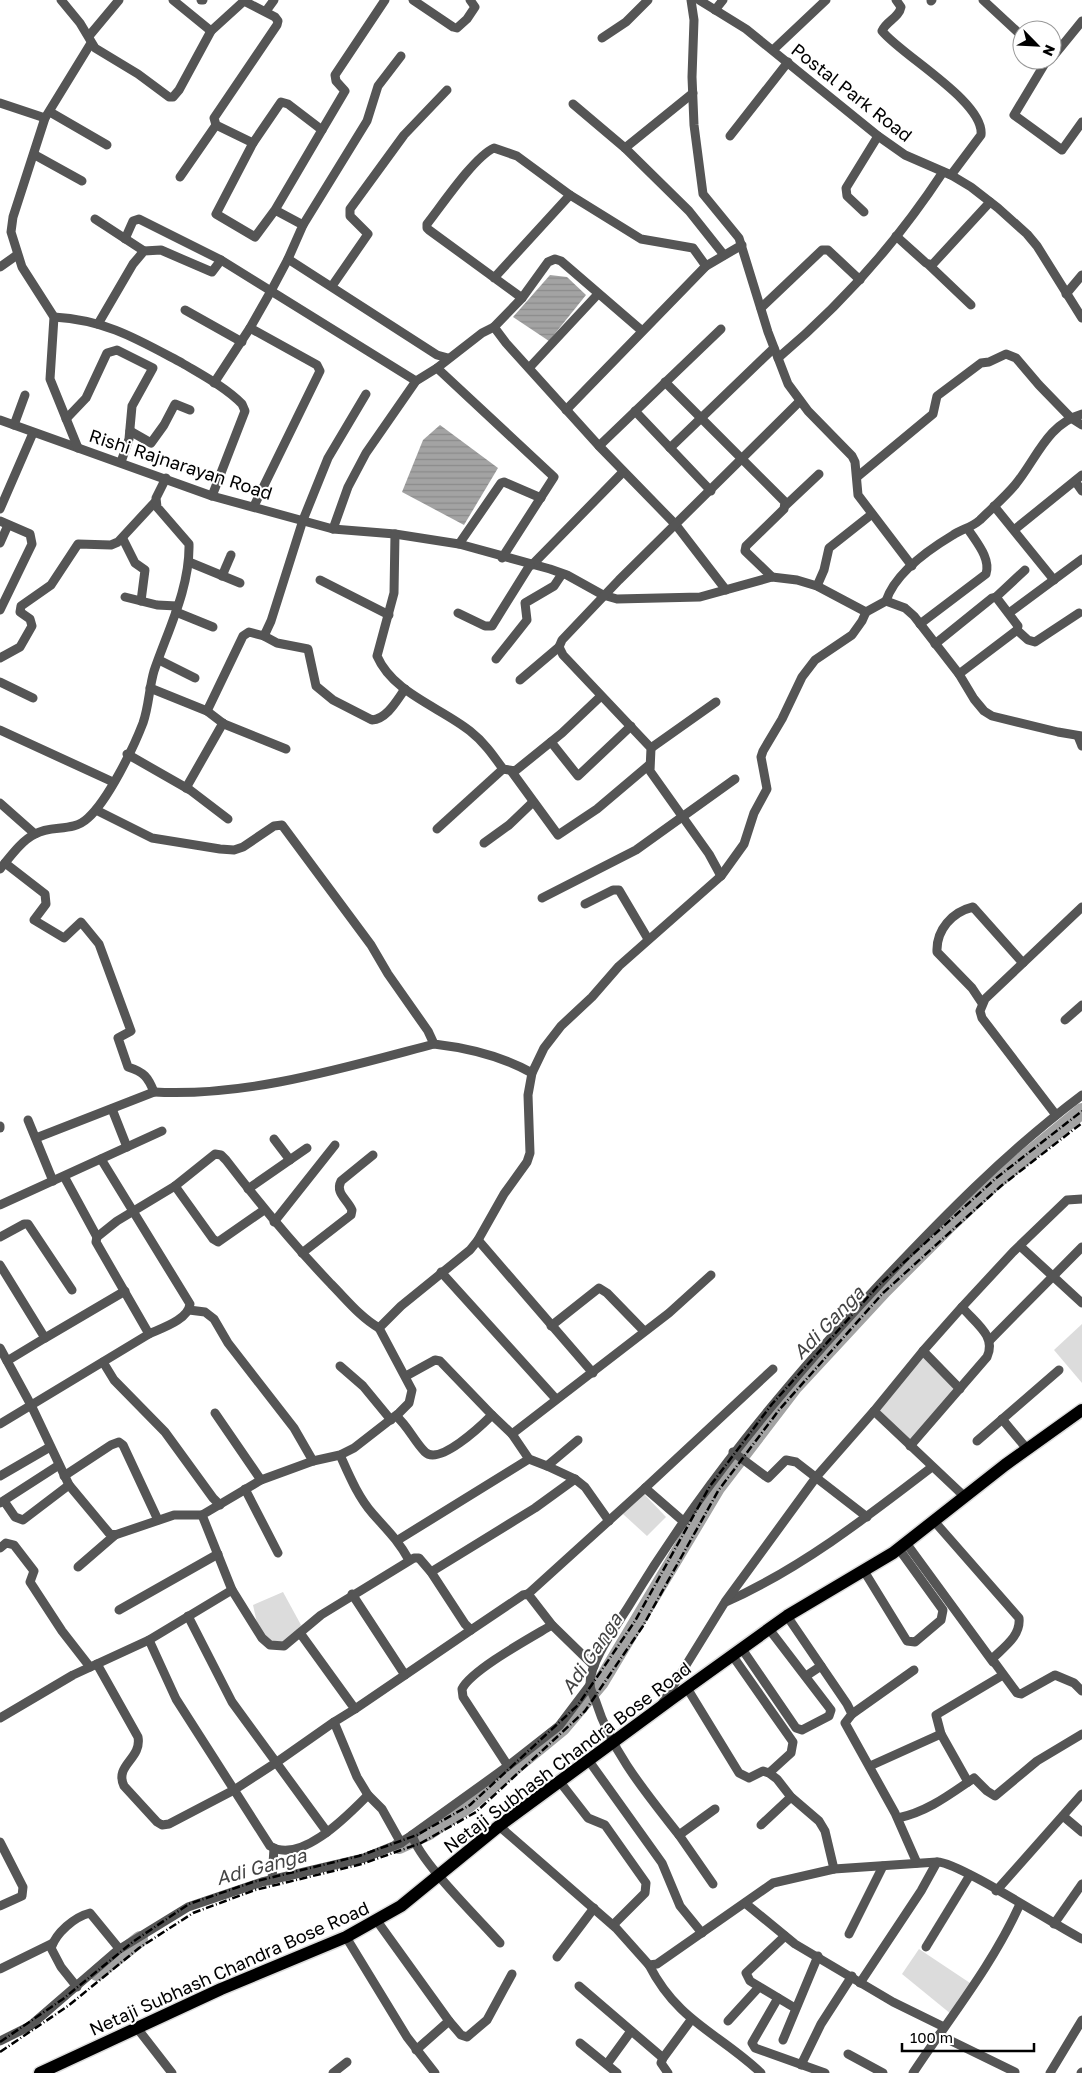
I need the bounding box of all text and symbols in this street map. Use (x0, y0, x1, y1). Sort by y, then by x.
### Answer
north arrow (1012, 20, 1062, 70)
street label: Postal Park Road (787, 38, 917, 146)
text: N (1039, 42, 1059, 59)
street label: Rishi Rajnarayan Road (87, 424, 275, 504)
water label: Adi Ganga (788, 1280, 869, 1363)
water label: Adi Ganga (556, 1607, 627, 1698)
street label: Netaji Subhash Chandra Bose Road (439, 1657, 695, 1857)
water label: Adi Ganga (213, 1843, 310, 1889)
street label: Netaji Subhash Chandra Bose Road (86, 1896, 372, 2040)
scale bar (902, 2020, 1034, 2052)
text: 100 m (910, 2028, 953, 2046)

